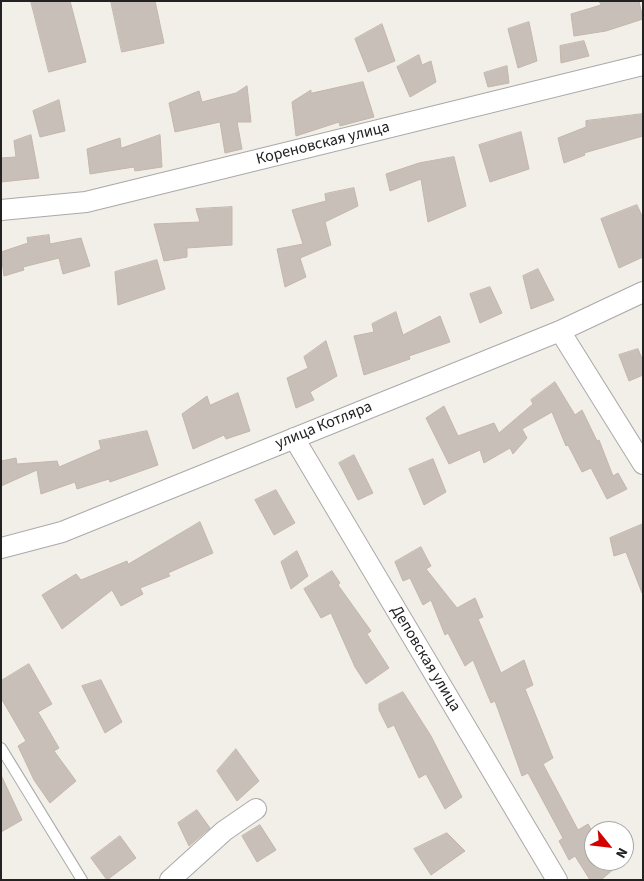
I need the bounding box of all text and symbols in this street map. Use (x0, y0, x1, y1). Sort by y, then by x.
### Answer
street label: Кореновская улица (254, 118, 392, 170)
street label: улица Котляра (273, 398, 375, 454)
street label: Деповская улица (386, 602, 464, 716)
north arrow (584, 821, 634, 871)
text: N (610, 844, 632, 862)

